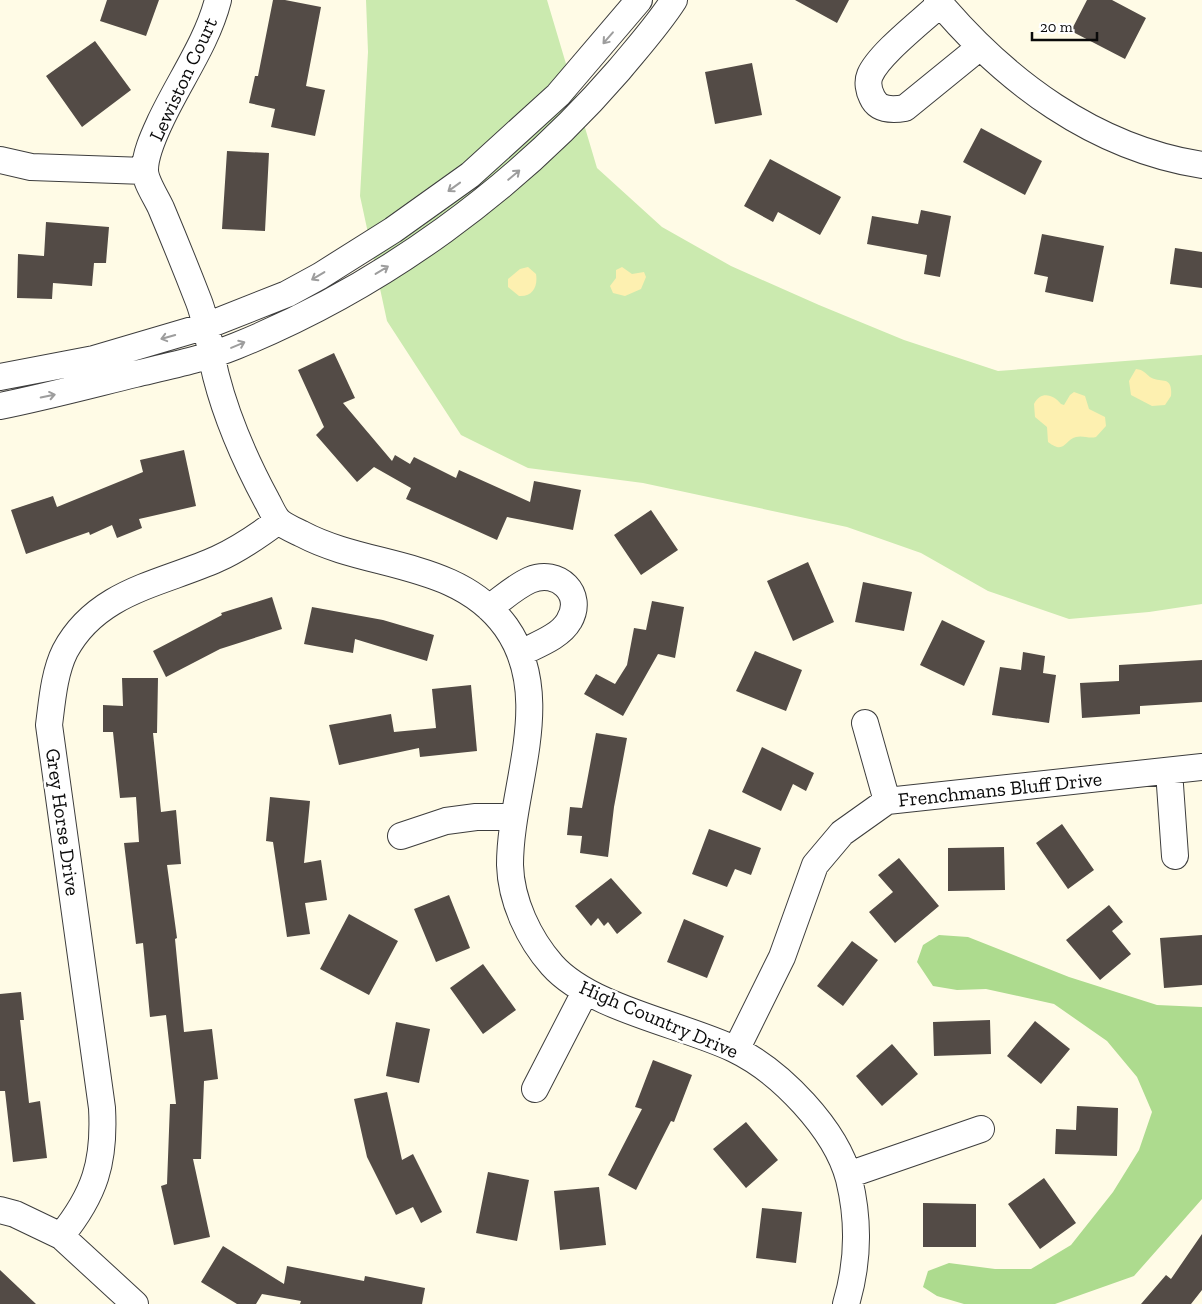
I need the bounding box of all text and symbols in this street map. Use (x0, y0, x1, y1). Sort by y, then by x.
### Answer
scale bar (1032, 10, 1097, 42)
street label: Lewiston Court (144, 13, 222, 145)
text: 20 m (1040, 18, 1073, 36)
one-way arrow (602, 31, 614, 44)
one-way arrow (507, 170, 520, 181)
one-way arrow (447, 182, 461, 192)
one-way arrow (375, 264, 389, 274)
one-way arrow (312, 272, 326, 282)
one-way arrow (161, 333, 177, 343)
one-way arrow (230, 339, 245, 349)
one-way arrow (39, 391, 55, 400)
street label: Grey Horse Drive (41, 747, 85, 897)
street label: Frenchmans Bluff Drive (897, 766, 1103, 812)
street label: High Country Drive (576, 975, 742, 1063)

